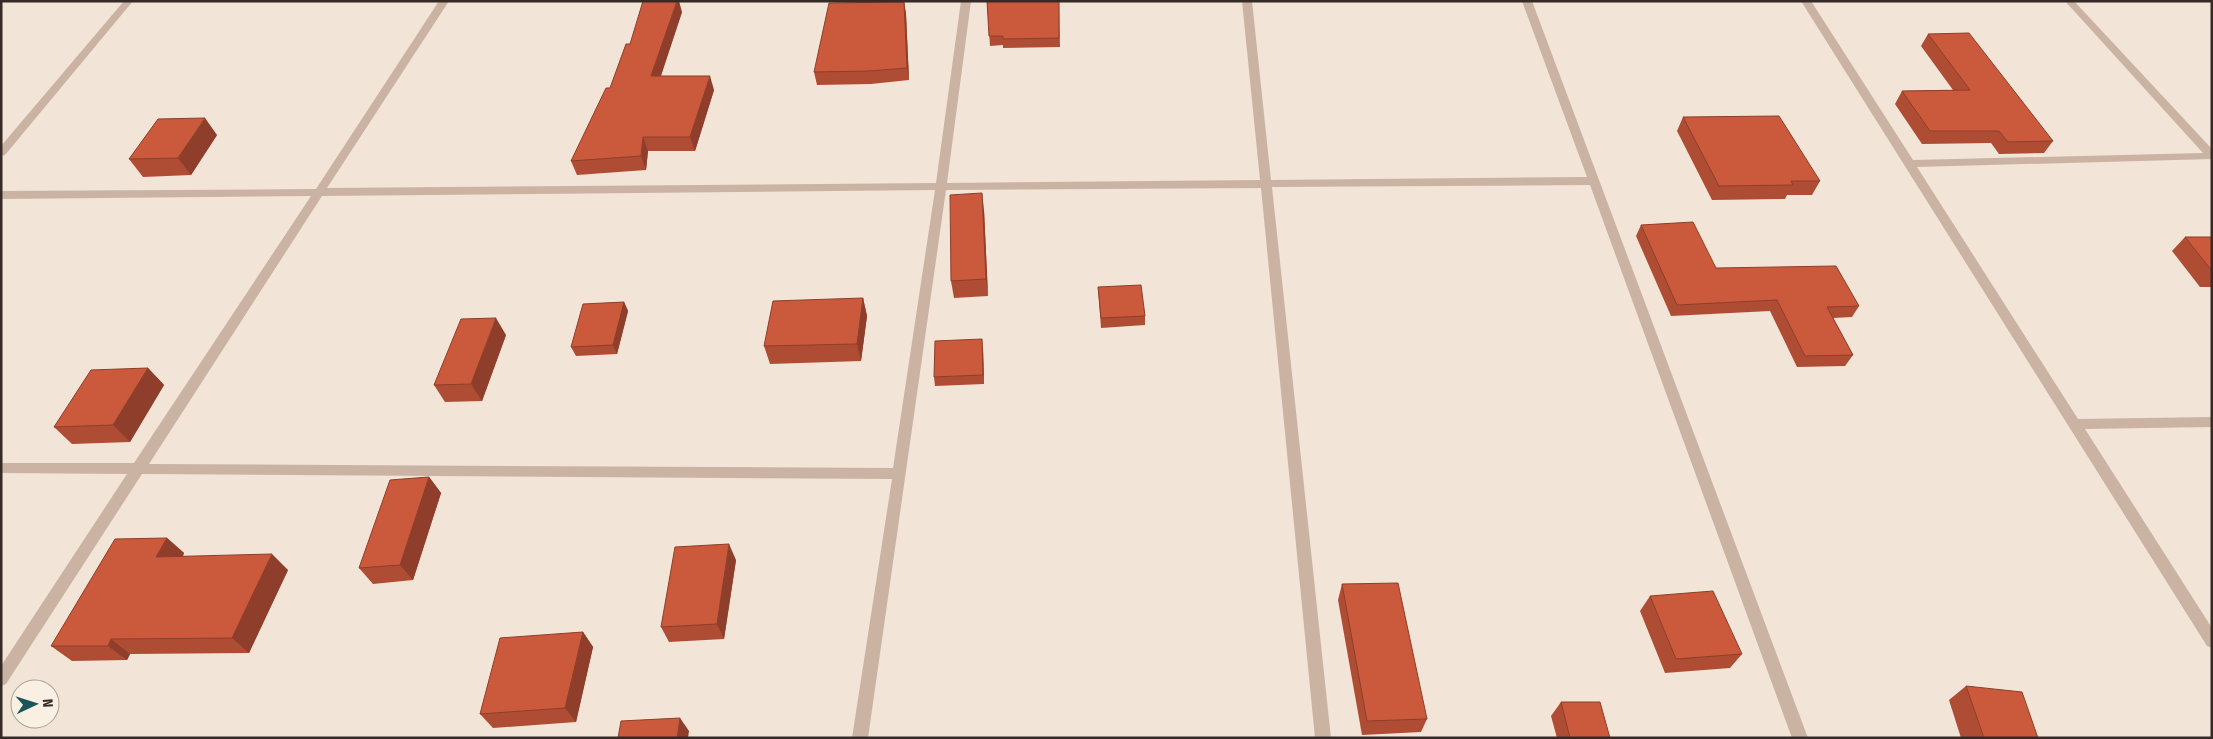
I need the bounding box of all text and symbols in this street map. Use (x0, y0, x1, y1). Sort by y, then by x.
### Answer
north arrow (10, 679, 60, 729)
text: N (39, 698, 56, 708)

